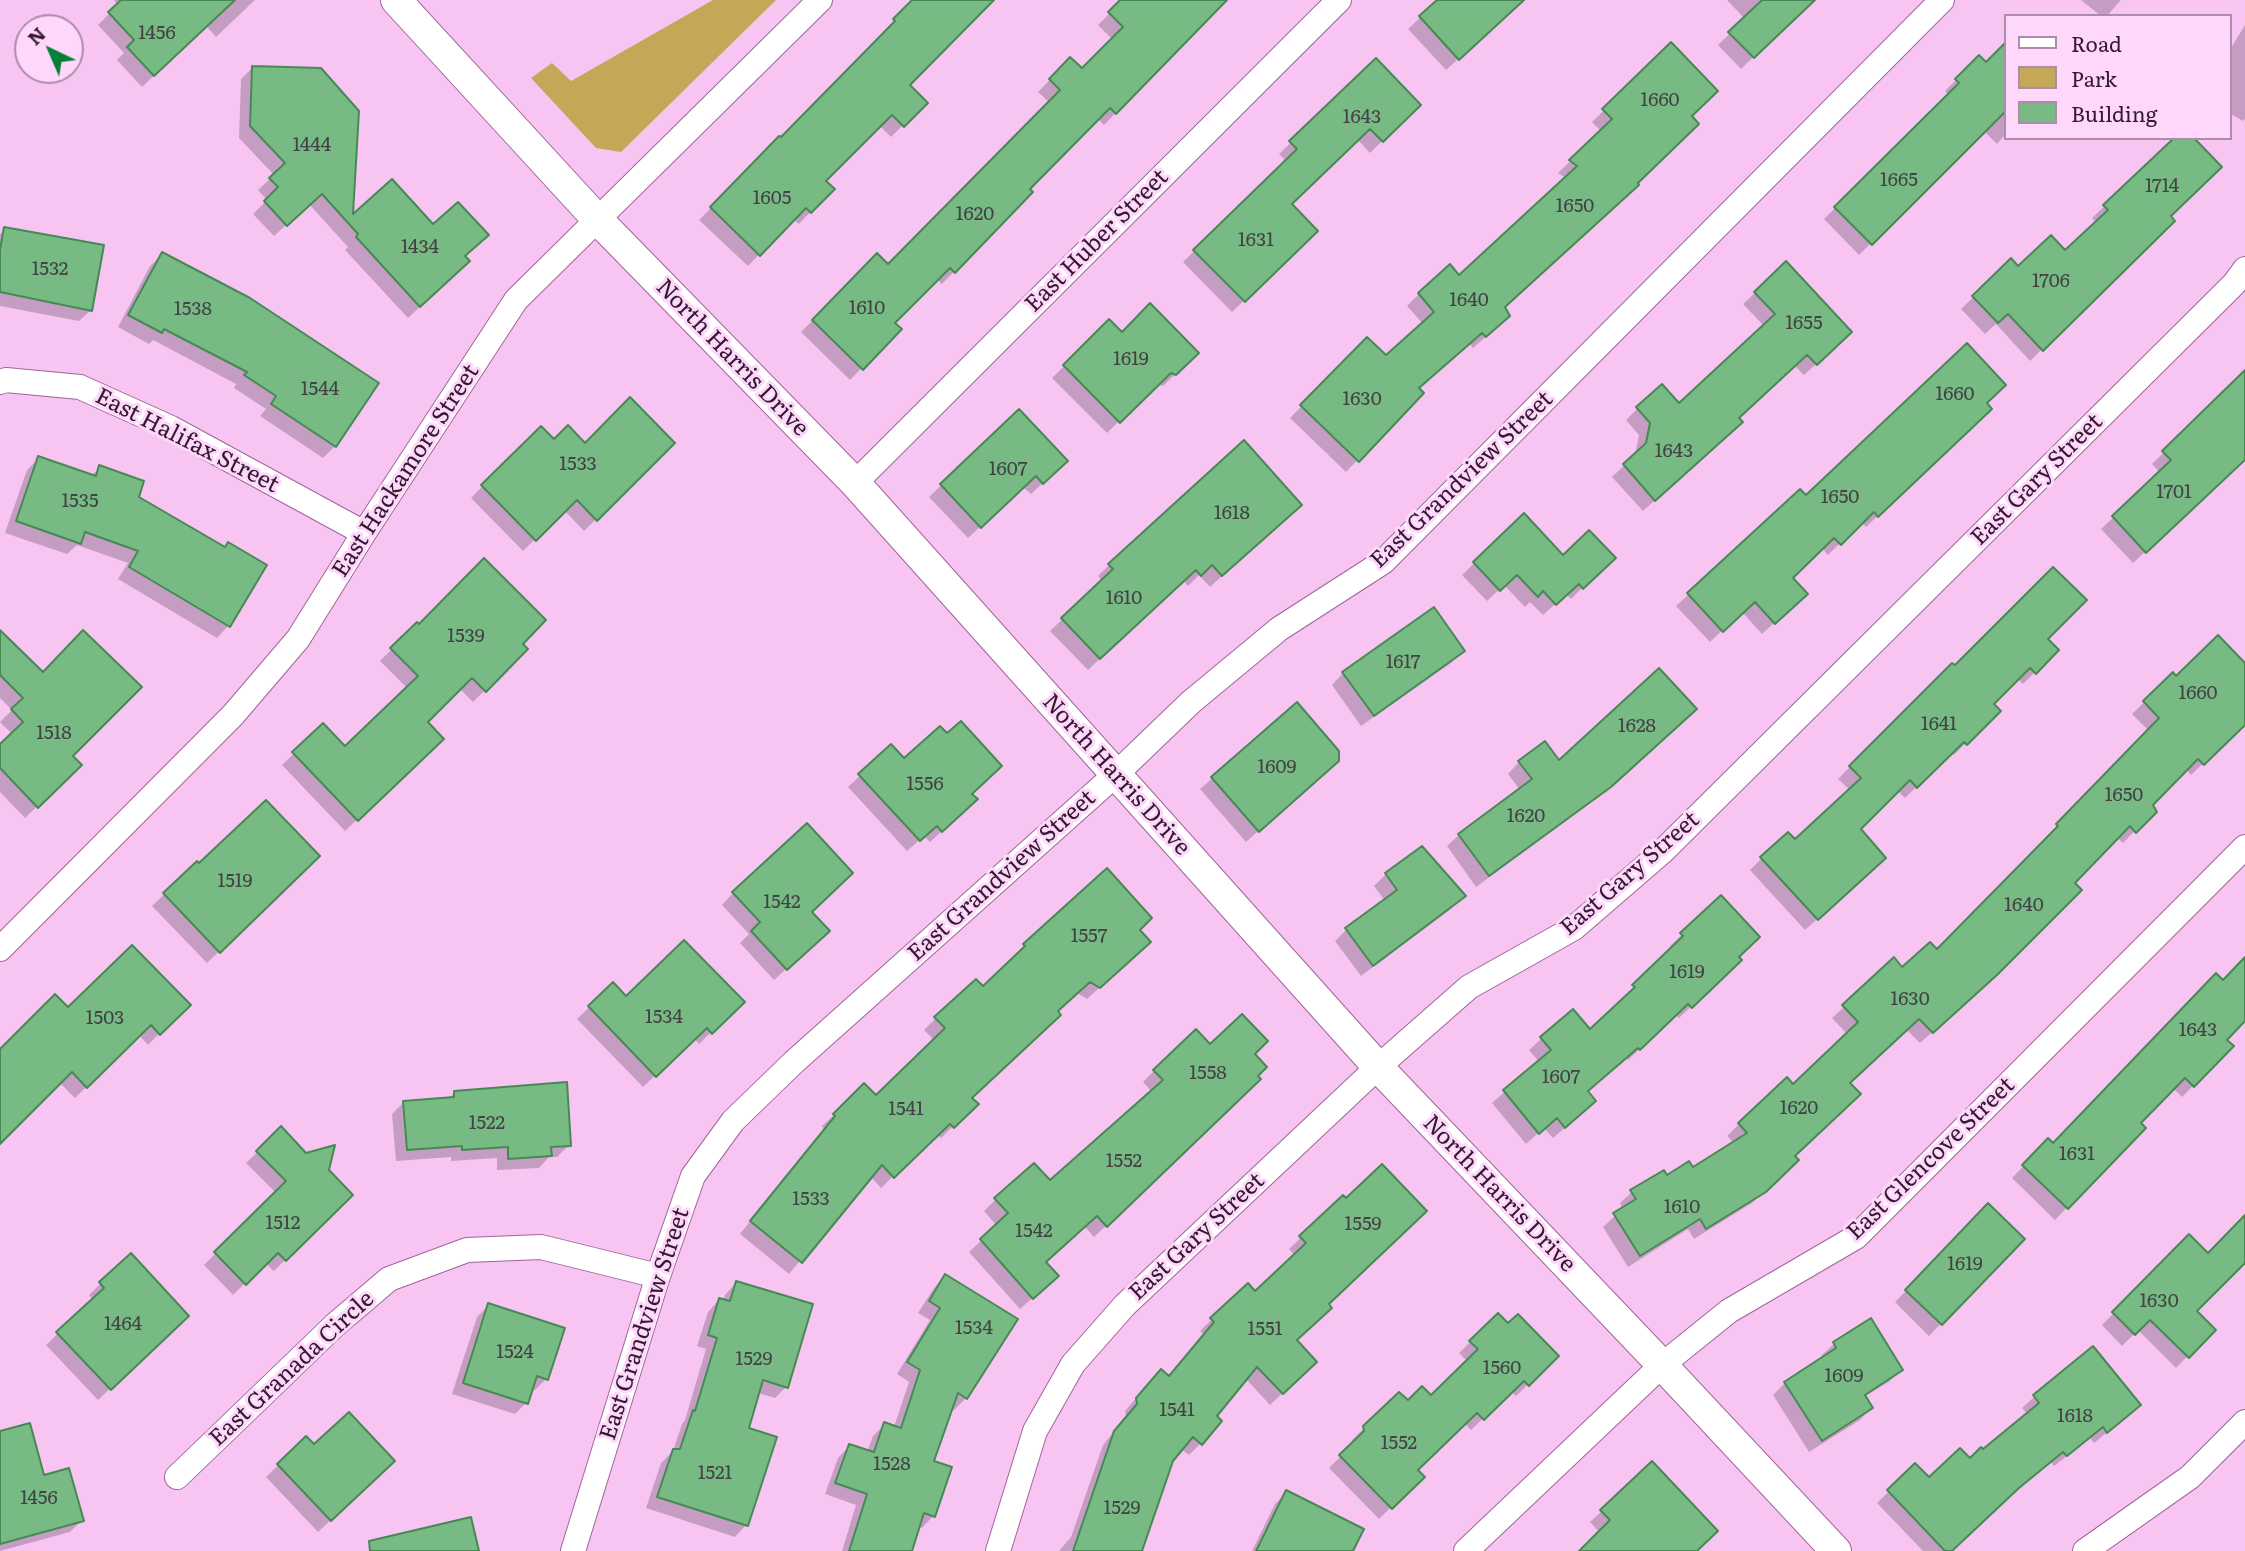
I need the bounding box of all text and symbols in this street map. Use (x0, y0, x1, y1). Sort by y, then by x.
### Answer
north arrow (14, 14, 84, 84)
legend (2004, 14, 2231, 140)
text: N (20, 20, 51, 51)
house number: 1456 (138, 22, 176, 44)
text: Road (2071, 27, 2122, 58)
text: Park (2071, 62, 2117, 93)
house number: 1660 (1640, 89, 1680, 111)
text: Building (2071, 97, 2157, 128)
house number: 1643 (1343, 106, 1381, 128)
house number: 1444 (293, 134, 331, 156)
street label: East Huber Street (1020, 164, 1174, 318)
house number: 1665 (1880, 169, 1918, 191)
house number: 1714 (2145, 175, 2179, 197)
house number: 1605 (753, 187, 791, 209)
house number: 1650 (1556, 195, 1594, 217)
house number: 1620 (956, 203, 994, 225)
house number: 1631 (1238, 229, 1274, 251)
house number: 1434 (401, 236, 439, 258)
house number: 1532 (32, 258, 68, 280)
house number: 1706 (2032, 270, 2070, 292)
street label: North Harris Drive (650, 274, 814, 442)
house number: 1640 (1449, 289, 1489, 311)
house number: 1610 (849, 297, 885, 319)
house number: 1538 (174, 298, 212, 320)
house number: 1655 (1785, 312, 1823, 334)
house number: 1619 (1113, 348, 1149, 370)
street label: East Hackamore Street (327, 359, 485, 583)
house number: 1544 (301, 378, 339, 400)
street label: East Halifax Street (91, 383, 283, 499)
house number: 1660 (1935, 383, 1975, 405)
street label: East Grandview Street (1365, 386, 1559, 574)
house number: 1630 (1342, 388, 1382, 410)
street label: East Gary Street (1965, 408, 2109, 552)
house number: 1643 (1655, 440, 1693, 462)
house number: 1533 (559, 453, 597, 475)
house number: 1607 (989, 458, 1027, 480)
house number: 1701 (2156, 481, 2192, 503)
house number: 1650 (1821, 486, 1859, 508)
house number: 1535 (61, 490, 99, 512)
house number: 1618 (1214, 502, 1250, 524)
house number: 1610 (1106, 587, 1142, 609)
house number: 1539 (447, 625, 485, 647)
house number: 1617 (1386, 651, 1420, 673)
house number: 1660 (2178, 682, 2218, 704)
street label: North Harris Drive (1036, 689, 1196, 861)
house number: 1641 (1921, 713, 1957, 735)
house number: 1628 (1618, 715, 1656, 737)
house number: 1518 (36, 722, 72, 744)
house number: 1609 (1258, 756, 1296, 778)
house number: 1556 (906, 773, 944, 795)
house number: 1650 (2105, 784, 2143, 806)
street label: East Grandview Street (903, 785, 1101, 967)
house number: 1620 (1507, 805, 1545, 827)
street label: East Gary Street (1555, 806, 1705, 942)
house number: 1519 (217, 870, 253, 892)
house number: 1542 (763, 891, 801, 913)
house number: 1640 (2004, 894, 2044, 916)
house number: 1557 (1071, 925, 1107, 947)
house number: 1619 (1669, 961, 1705, 983)
house number: 1630 (1890, 988, 1930, 1010)
house number: 1534 (645, 1006, 683, 1028)
house number: 1503 (86, 1007, 124, 1029)
house number: 1643 (2179, 1019, 2217, 1041)
house number: 1558 (1189, 1062, 1227, 1084)
house number: 1607 (1542, 1066, 1580, 1088)
street label: East Glencove Street (1841, 1072, 2021, 1246)
house number: 1620 (1780, 1097, 1818, 1119)
house number: 1541 (888, 1098, 924, 1120)
street label: North Harris Drive (1417, 1110, 1581, 1278)
house number: 1522 (469, 1112, 505, 1134)
house number: 1631 (2059, 1143, 2095, 1165)
house number: 1552 (1106, 1150, 1142, 1172)
street label: East Gary Street (1124, 1167, 1270, 1307)
house number: 1533 (792, 1188, 830, 1210)
house number: 1610 (1664, 1196, 1700, 1218)
street label: East Grandview Street (594, 1204, 696, 1444)
house number: 1512 (266, 1212, 300, 1234)
house number: 1559 (1345, 1213, 1381, 1235)
house number: 1542 (1015, 1220, 1053, 1242)
house number: 1619 (1947, 1253, 1983, 1275)
street label: East Granada Circle (204, 1286, 380, 1452)
house number: 1630 (2139, 1290, 2179, 1312)
house number: 1464 (104, 1313, 142, 1335)
house number: 1534 (955, 1317, 993, 1339)
house number: 1551 (1248, 1318, 1282, 1340)
house number: 1524 (496, 1341, 534, 1363)
house number: 1529 (736, 1348, 772, 1370)
house number: 1560 (1483, 1357, 1521, 1379)
house number: 1609 (1825, 1365, 1863, 1387)
house number: 1541 (1159, 1399, 1195, 1421)
house number: 1618 (2057, 1405, 2093, 1427)
house number: 1552 (1381, 1432, 1417, 1454)
house number: 1528 (873, 1453, 911, 1475)
house number: 1521 (698, 1462, 732, 1484)
house number: 1456 (20, 1487, 58, 1509)
house number: 1529 (1104, 1497, 1140, 1519)

